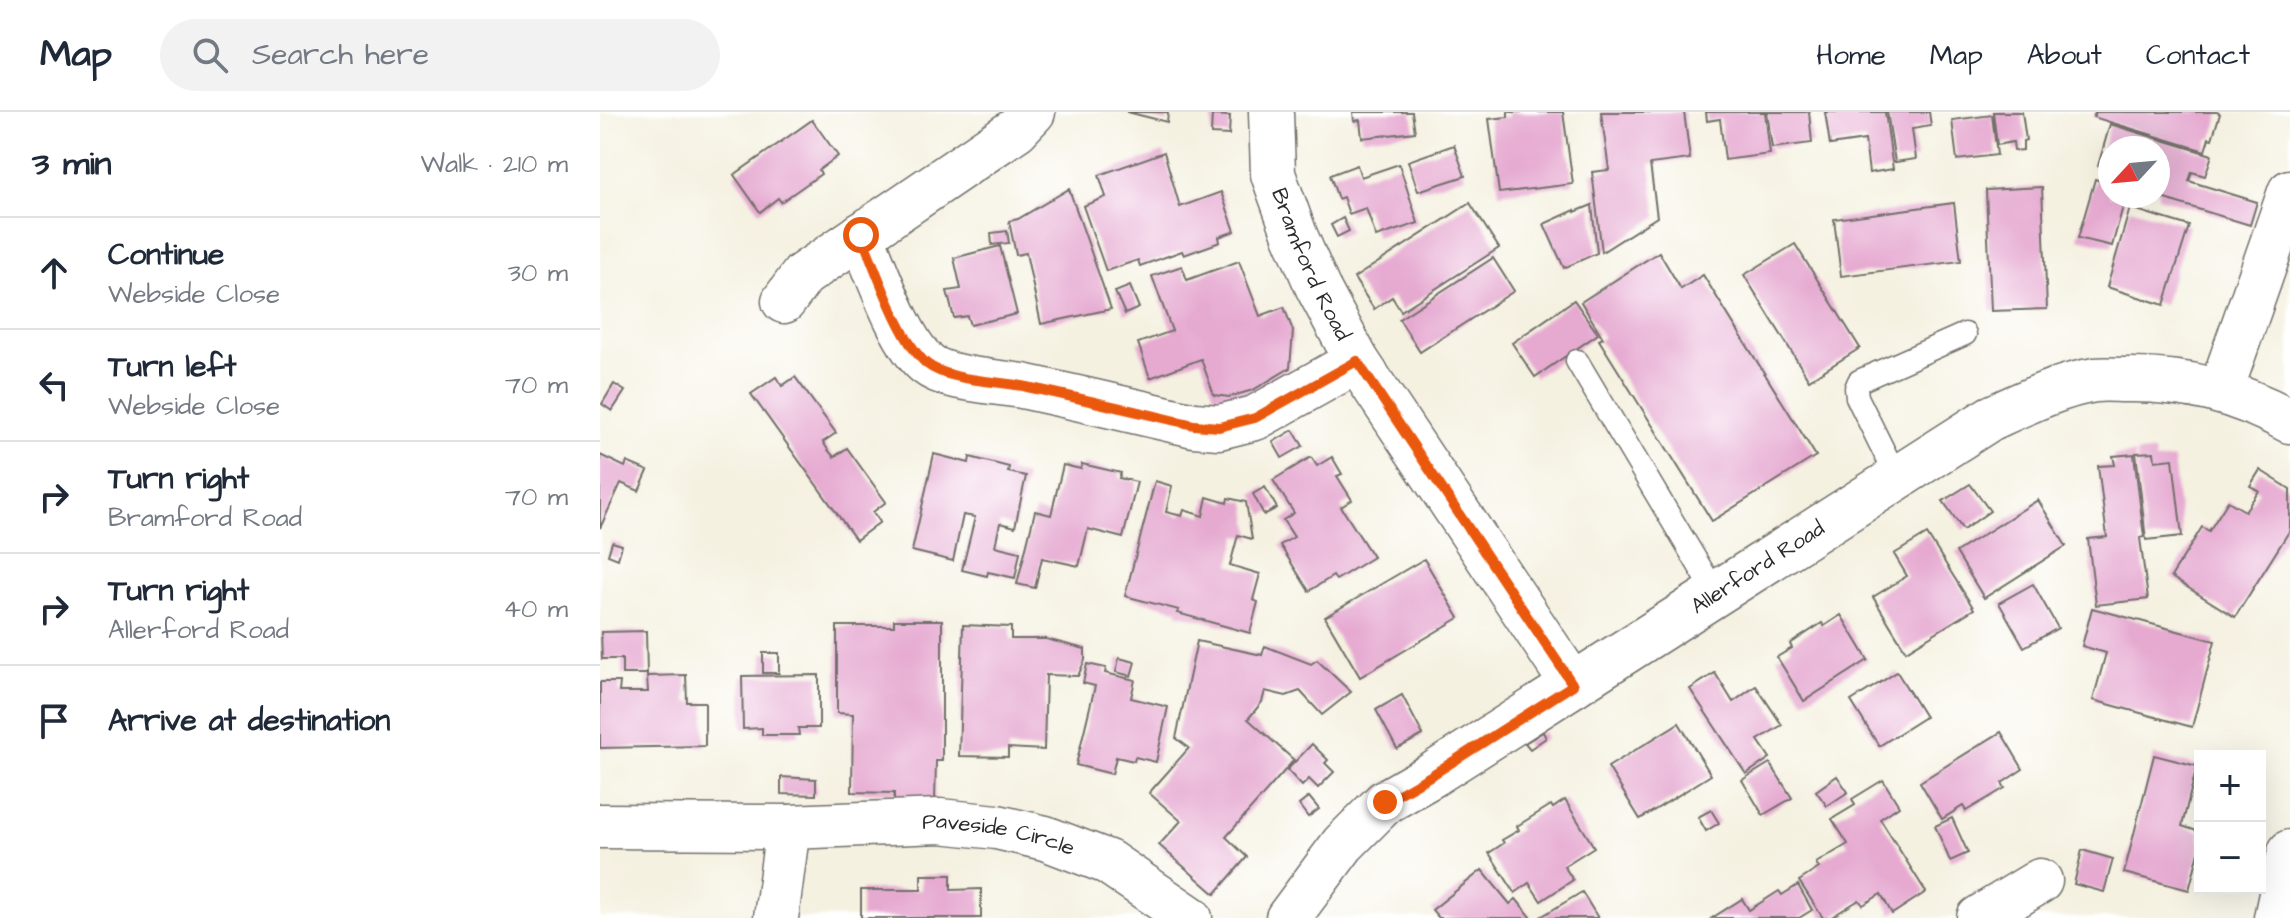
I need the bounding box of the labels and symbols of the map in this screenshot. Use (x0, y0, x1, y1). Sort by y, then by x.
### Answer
north arrow (2098, 136, 2170, 208)
street label: Bramford Road (1264, 184, 1359, 346)
route start (843, 217, 879, 253)
street label: Allerford Road (1685, 513, 1830, 621)
route end (1367, 784, 1403, 820)
street label: Paveside Circle (922, 805, 1080, 864)

